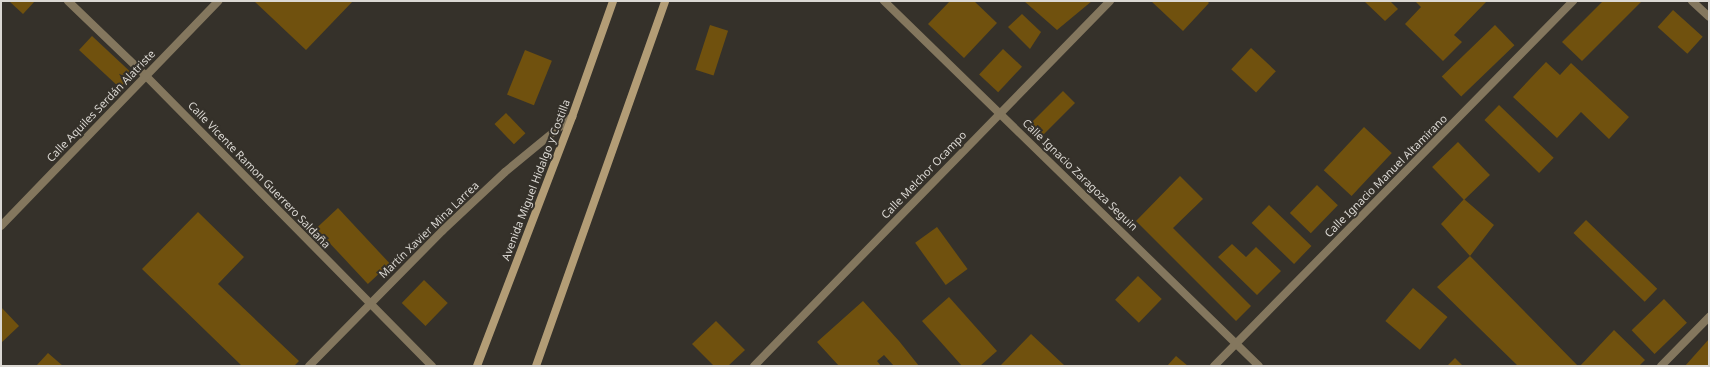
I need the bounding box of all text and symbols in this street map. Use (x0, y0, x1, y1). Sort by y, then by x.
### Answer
street label: Calle Aquiles Serdán Alatriste (44, 47, 158, 165)
street label: Avenida Miguel Hidalgo y Costilla (499, 98, 573, 262)
street label: Calle Vicente Ramon Guerrero Saldaña (185, 99, 333, 251)
street label: Calle Ignacio Manuel Altamirano (1322, 112, 1450, 240)
street label: Calle Ignacio Zaragoza Seguin (1020, 116, 1140, 234)
street label: Calle Melchor Ocampo (879, 128, 969, 222)
street label: Martín Xavier Mina Larrea (376, 179, 482, 281)

